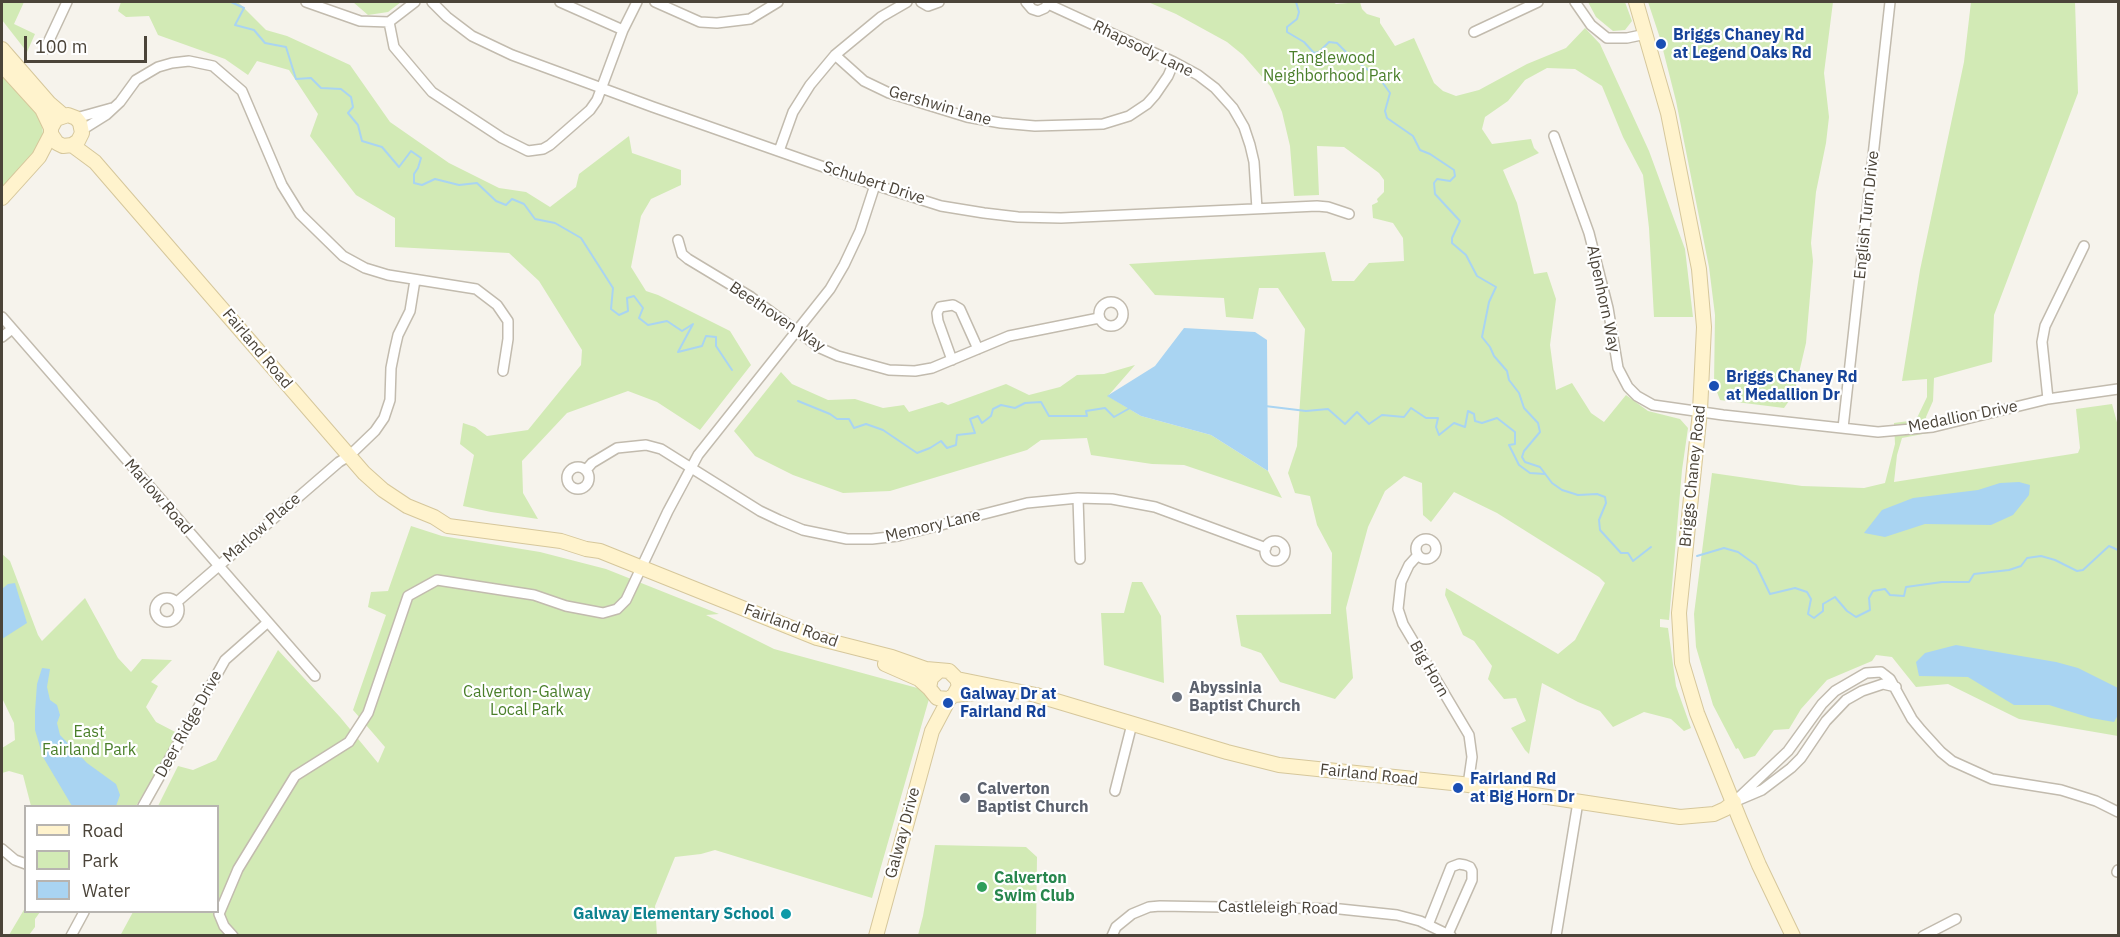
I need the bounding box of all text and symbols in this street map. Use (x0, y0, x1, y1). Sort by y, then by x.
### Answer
street label: Rhapsody Lane (1090, 16, 1196, 82)
scale bar (27, 24, 150, 62)
place label: Briggs Chaney Rd at Legend Oaks Rd (1673, 25, 1812, 63)
text: 100 m (35, 35, 87, 58)
marker: Briggs Chaney Rd at Legend Oaks Rd (1654, 37, 1668, 51)
park label: Tanglewood Neighborhood Park (1263, 48, 1401, 86)
street label: Gershwin Lane (886, 82, 994, 130)
street label: English Turn Drive (1851, 150, 1883, 280)
street label: Schubert Drive (821, 157, 927, 209)
street label: Alpenhorn Way (1582, 244, 1624, 354)
street label: Beethoven Way (725, 278, 829, 356)
street label: Fairland Road (218, 305, 296, 393)
place label: Briggs Chaney Rd at Medallion Dr (1726, 367, 1857, 405)
marker: Briggs Chaney Rd at Medallion Dr (1707, 379, 1721, 393)
street label: Medallion Drive (1907, 397, 2019, 437)
street label: Briggs Chaney Road (1676, 404, 1710, 548)
street label: Marlow Road (120, 455, 196, 539)
street label: Marlow Place (219, 489, 305, 567)
street label: Memory Lane (884, 506, 982, 546)
street label: Fairland Road (741, 600, 841, 652)
street label: Big Horn (1405, 637, 1453, 701)
street label: Deer Ridge Drive (152, 667, 226, 781)
place label: Abyssinia Baptist Church (1189, 678, 1301, 716)
park label: Calverton-Galway Local Park (463, 682, 591, 720)
place label: Galway Dr at Fairland Rd (960, 684, 1056, 722)
marker: Abyssinia Baptist Church (1170, 690, 1184, 704)
marker: Galway Dr at Fairland Rd (941, 696, 955, 710)
park label: East Fairland Park (42, 722, 136, 760)
street label: Fairland Road (1319, 760, 1419, 790)
place label: Fairland Rd at Big Horn Dr (1470, 769, 1575, 807)
place label: Calverton Baptist Church (977, 779, 1089, 817)
marker: Fairland Rd at Big Horn Dr (1451, 781, 1465, 795)
street label: Galway Drive (882, 785, 924, 881)
marker: Calverton Baptist Church (958, 791, 972, 805)
legend (24, 805, 219, 913)
text: Road (82, 819, 123, 842)
text: Park (82, 849, 118, 872)
place label: Calverton Swim Club (994, 868, 1075, 906)
text: Water (82, 879, 130, 902)
marker: Calverton Swim Club (975, 880, 989, 894)
street label: Castleleigh Road (1218, 897, 1338, 919)
place label: Galway Elementary School (573, 904, 774, 924)
marker: Galway Elementary School (779, 907, 793, 921)

